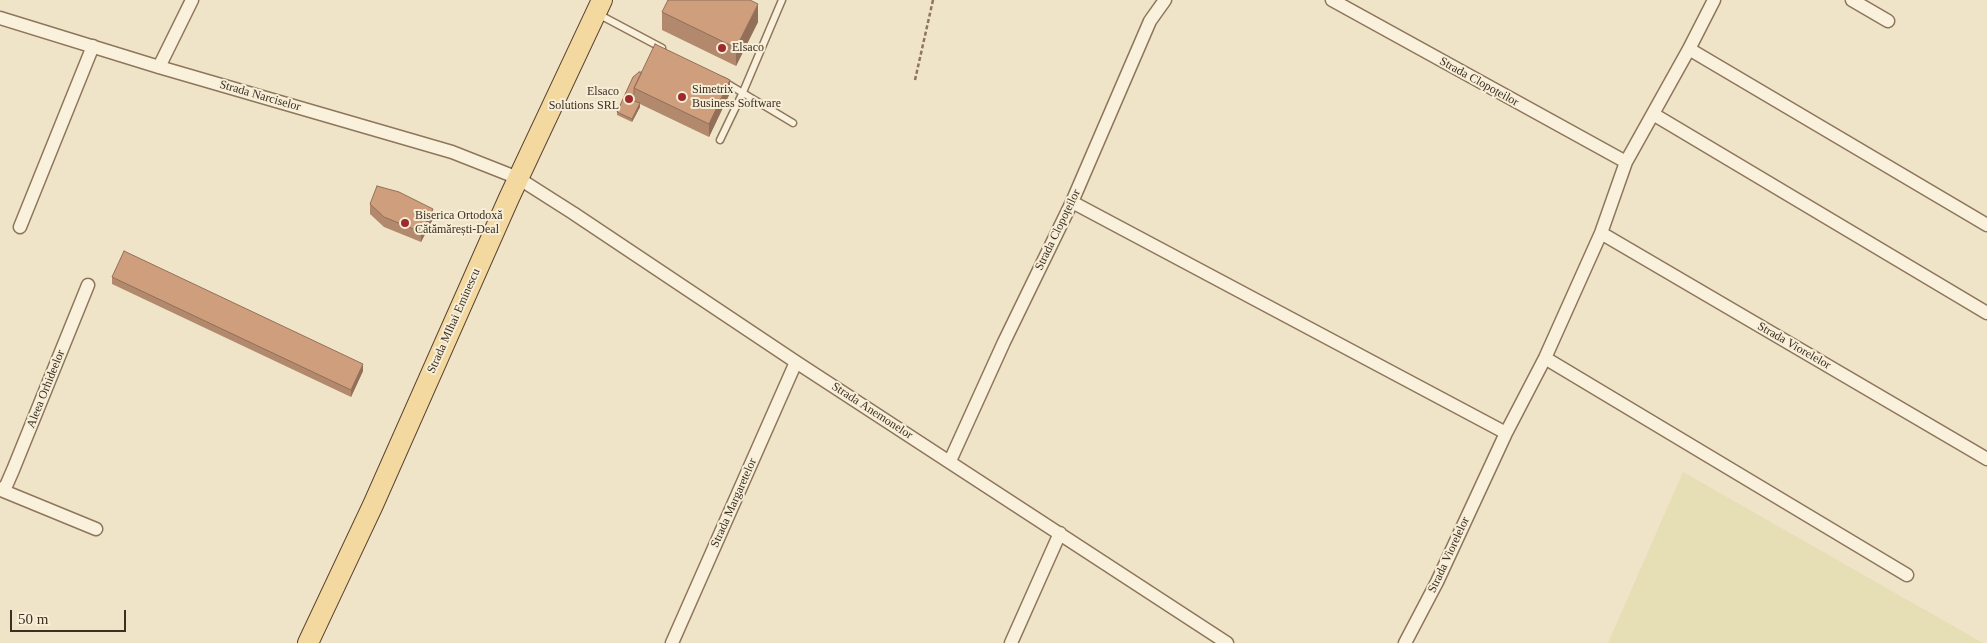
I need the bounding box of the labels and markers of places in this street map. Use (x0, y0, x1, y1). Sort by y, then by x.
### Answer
place label: Elsaco (732, 41, 764, 55)
marker: Elsaco (716, 42, 728, 54)
place label: Simetrix Business Software (692, 83, 781, 111)
place label: Elsaco Solutions SRL (549, 85, 619, 113)
marker: Simetrix Business Software (676, 91, 688, 103)
marker: Elsaco Solutions SRL (623, 93, 635, 105)
place label: Biserica Ortodoxă Cătămărești-Deal (415, 209, 503, 237)
marker: Biserica Ortodoxă Cătămărești-Deal (399, 217, 411, 229)

